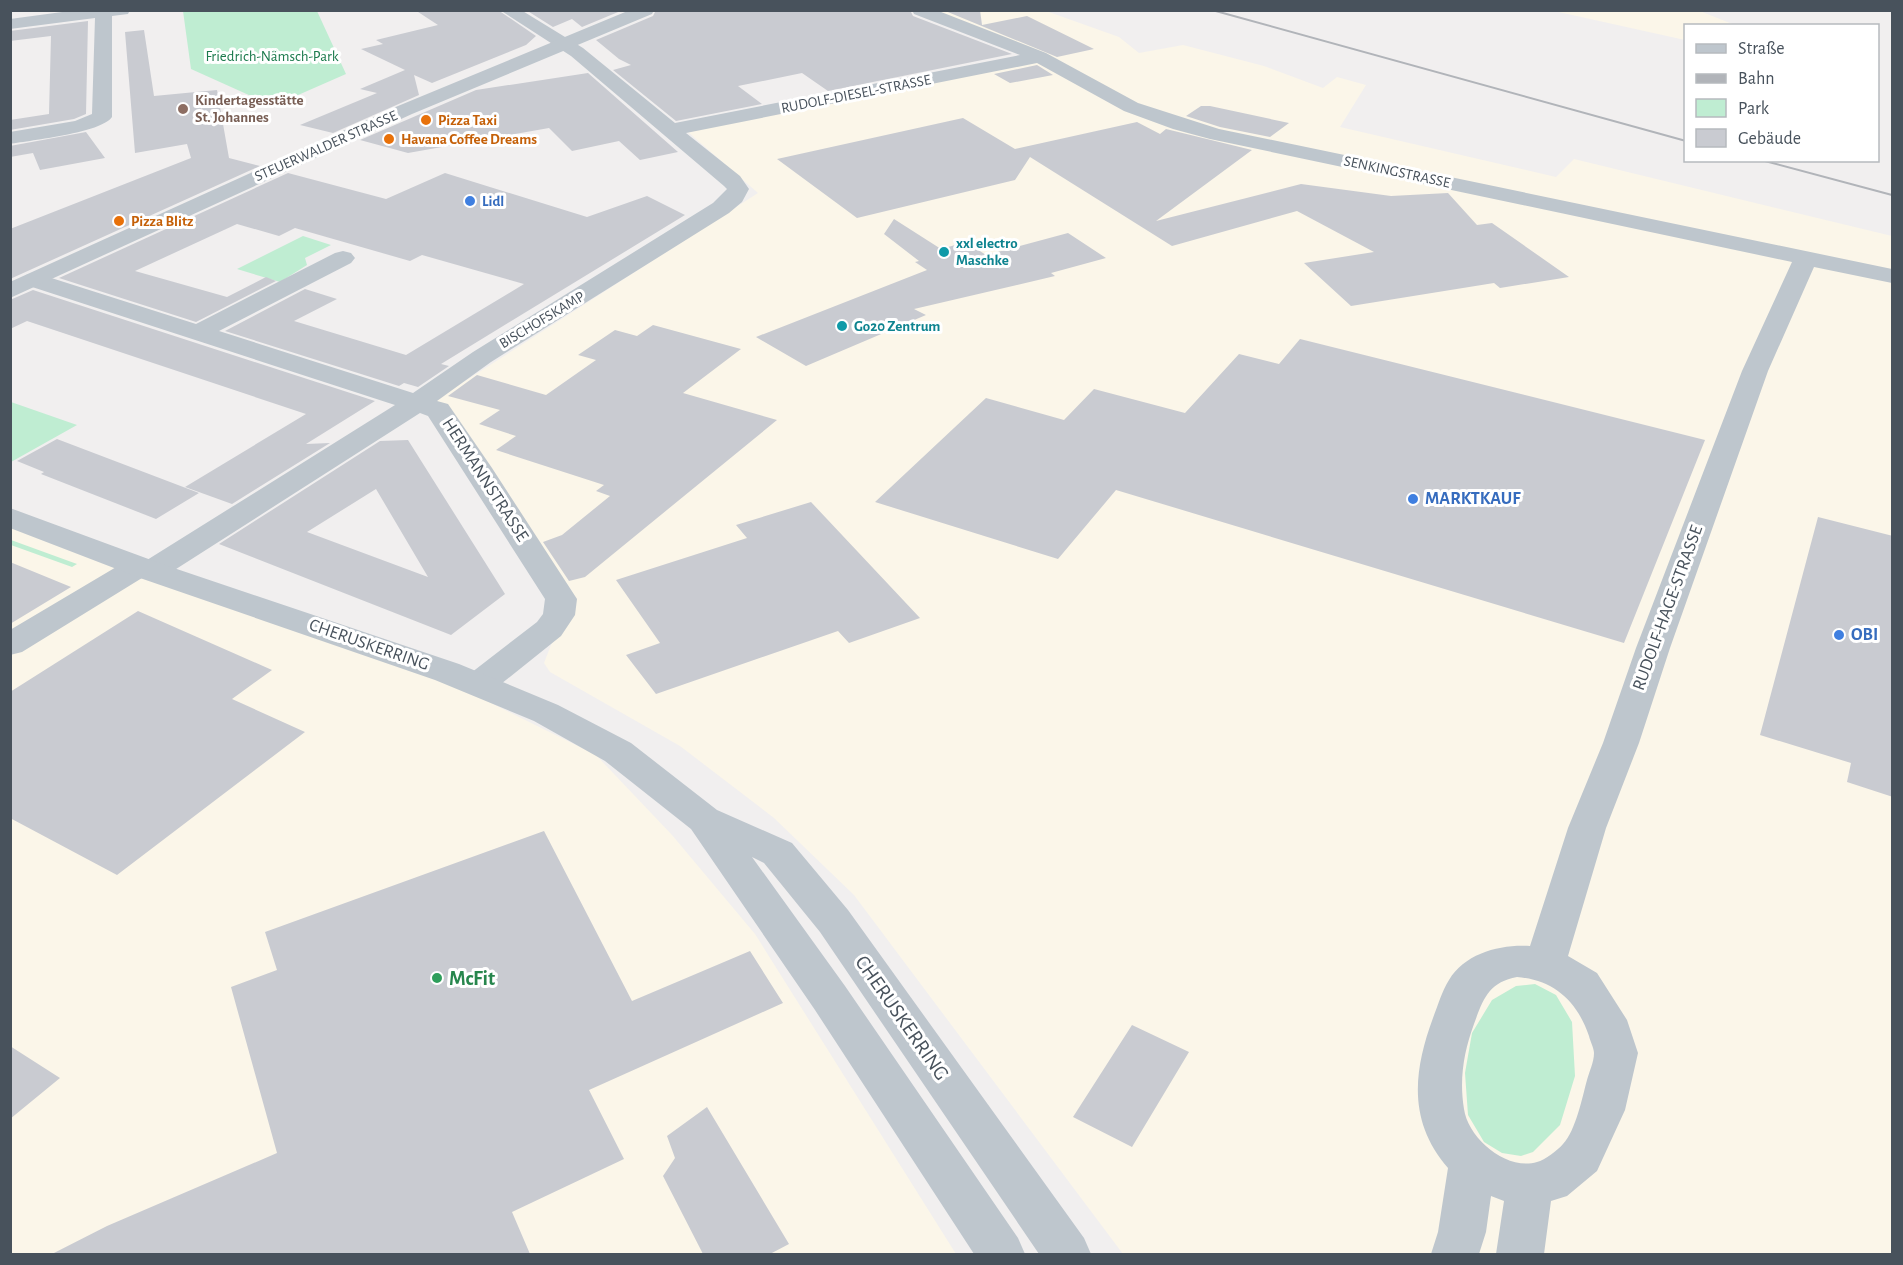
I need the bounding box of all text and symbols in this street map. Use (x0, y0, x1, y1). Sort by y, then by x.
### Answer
legend (1684, 24, 1879, 162)
text: Straße (1738, 40, 1784, 58)
park label: Friedrich-Nämsch-Park (205, 49, 339, 64)
text: Bahn (1738, 70, 1774, 88)
street label: RUDOLF-DIESEL-STRASSE (780, 72, 932, 116)
place label: Kindertagesstätte St. Johannes (195, 93, 304, 125)
text: Park (1738, 100, 1770, 118)
marker: Kindertagesstätte St. Johannes (176, 102, 190, 116)
street label: STEUERWALDER STRASSE (252, 108, 400, 184)
marker: Pizza Taxi (419, 113, 433, 127)
place label: Pizza Taxi (438, 113, 497, 128)
text: Gebäude (1738, 130, 1801, 148)
marker: Havana Coffee Dreams (382, 132, 396, 146)
place label: Havana Coffee Dreams (401, 132, 537, 147)
street label: SENKINGSTRASSE (1342, 153, 1452, 191)
marker: Lidl (463, 194, 477, 208)
place label: Lidl (482, 194, 504, 209)
marker: Pizza Blitz (112, 214, 126, 228)
place label: Pizza Blitz (131, 214, 193, 229)
place label: xxl electro Maschke (956, 236, 1018, 268)
marker: xxl electro Maschke (937, 245, 951, 259)
street label: BISCHOFSKAMP (497, 289, 587, 351)
marker: Go20 Zentrum (835, 319, 849, 333)
place label: Go20 Zentrum (854, 319, 940, 334)
street label: HERMANNSTRASSE (438, 415, 532, 545)
place label: MARKTKAUF (1425, 490, 1521, 508)
marker: MARKTKAUF (1406, 492, 1420, 506)
street label: RUDOLF-HAGE-STRASSE (1630, 523, 1706, 693)
street label: CHERUSKERRING (307, 616, 431, 674)
place label: OBI (1851, 626, 1878, 644)
marker: OBI (1832, 628, 1846, 642)
street label: CHERUSKERRING (851, 952, 953, 1084)
place label: McFit (449, 968, 495, 989)
marker: McFit (430, 971, 444, 985)

